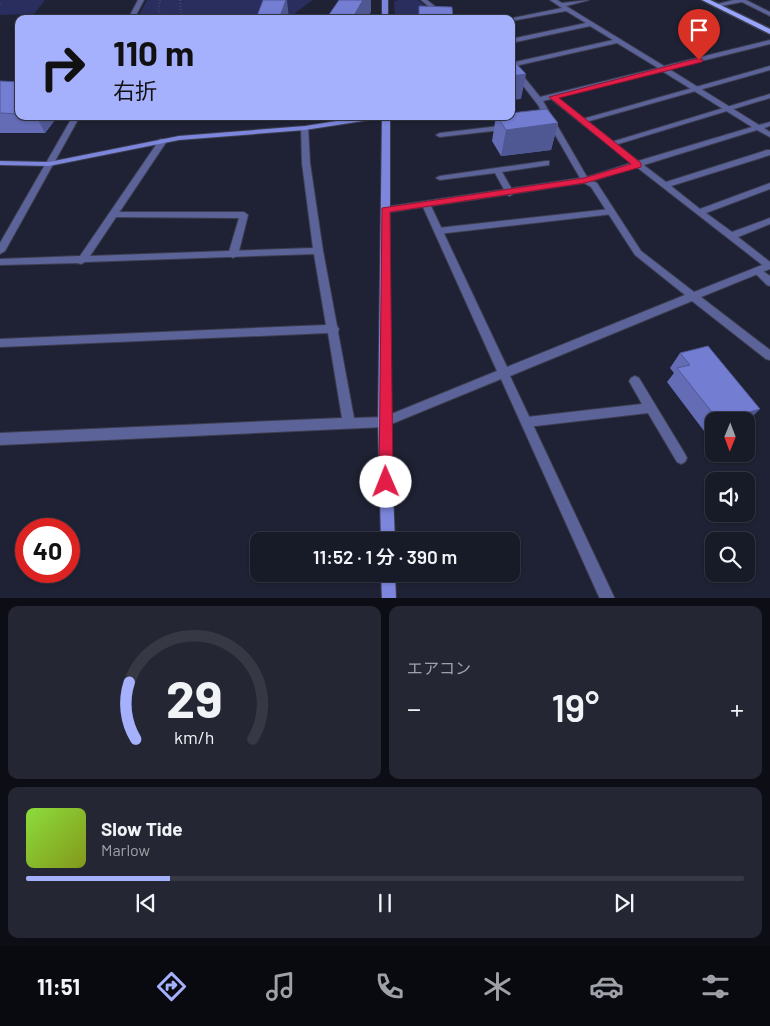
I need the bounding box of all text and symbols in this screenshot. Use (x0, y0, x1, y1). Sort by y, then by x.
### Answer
pin (678, 9, 720, 60)
icon: arrive (685, 16, 713, 44)
text: 110 m (113, 31, 194, 73)
icon: right (30, 35, 95, 100)
text: 右折 (113, 77, 157, 103)
north arrow (705, 412, 755, 462)
map controls (705, 412, 755, 582)
position arrow (359, 455, 411, 507)
button: sound (705, 472, 755, 522)
speed limit sign: 40 (15, 518, 80, 583)
button: search (705, 532, 755, 582)
text: 11:52 · 1 分 · 390 m (313, 545, 457, 568)
text: エアコン (407, 658, 471, 677)
text: 29 (166, 666, 223, 728)
text: 19° (552, 684, 599, 730)
text: − (407, 691, 421, 725)
text: + (730, 691, 744, 725)
text: km/h (174, 726, 215, 748)
text: Slow Tide (101, 817, 183, 840)
text: Marlow (101, 840, 150, 859)
icon: previous (132, 889, 160, 917)
icon: pause (371, 889, 399, 917)
icon: next (610, 889, 638, 917)
icon: directions (154, 969, 189, 1004)
icon: music (263, 969, 298, 1004)
icon: phone (372, 969, 407, 1004)
icon: climate (480, 969, 515, 1004)
icon: car (589, 969, 624, 1004)
icon: filters (698, 969, 733, 1004)
text: 11:51 (37, 973, 80, 999)

